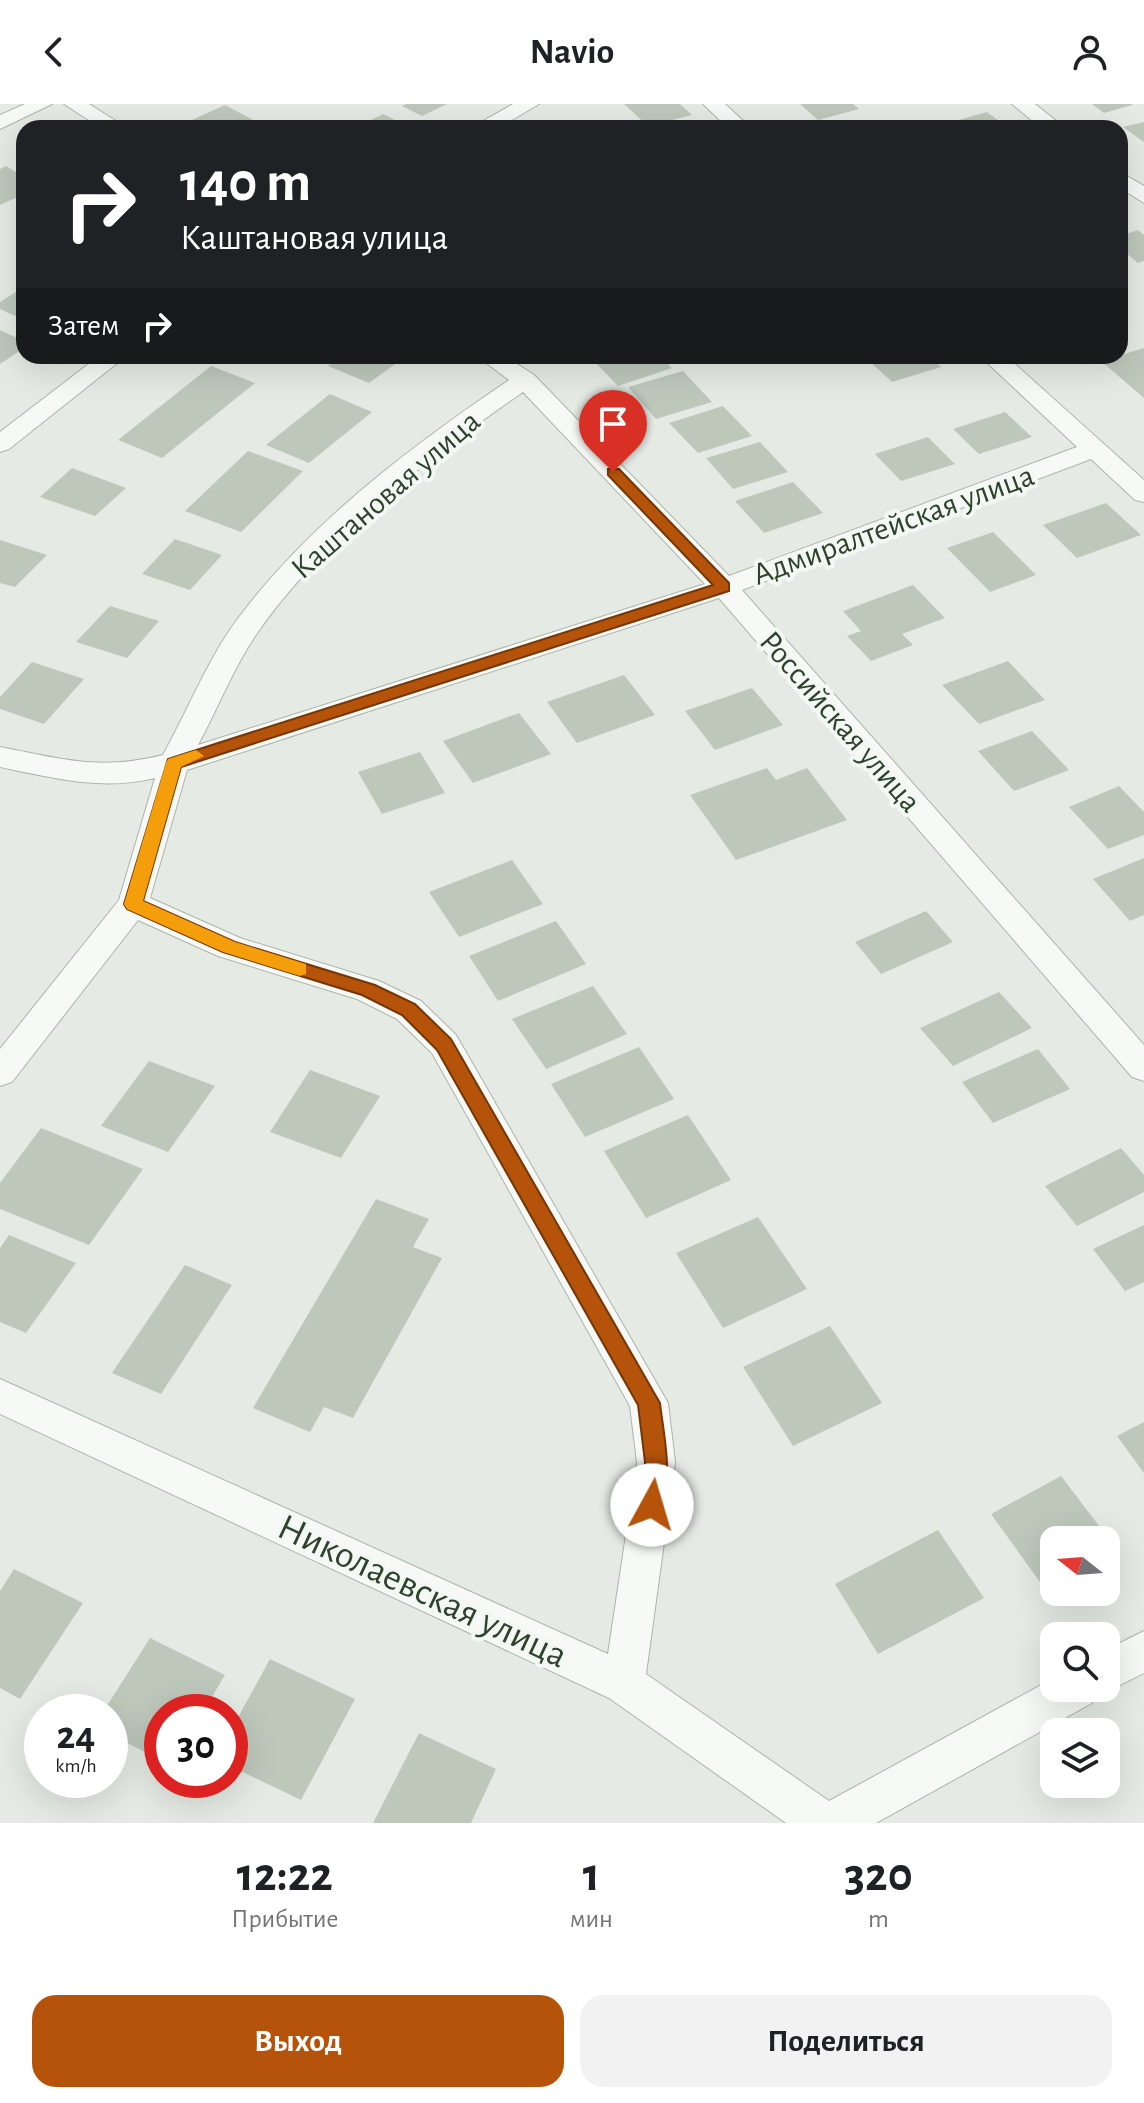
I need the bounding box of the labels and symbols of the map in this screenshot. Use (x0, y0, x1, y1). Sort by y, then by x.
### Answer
pin (579, 390, 647, 472)
street label: Каштановая улица (285, 404, 486, 585)
street label: Адмиралтейская улица (748, 459, 1038, 591)
street label: Российская улица (753, 625, 927, 818)
position arrow (610, 1463, 694, 1547)
street label: Николаевская улица (272, 1508, 573, 1675)
north arrow (1040, 1526, 1120, 1606)
speed limit sign: 30 (144, 1694, 248, 1798)

